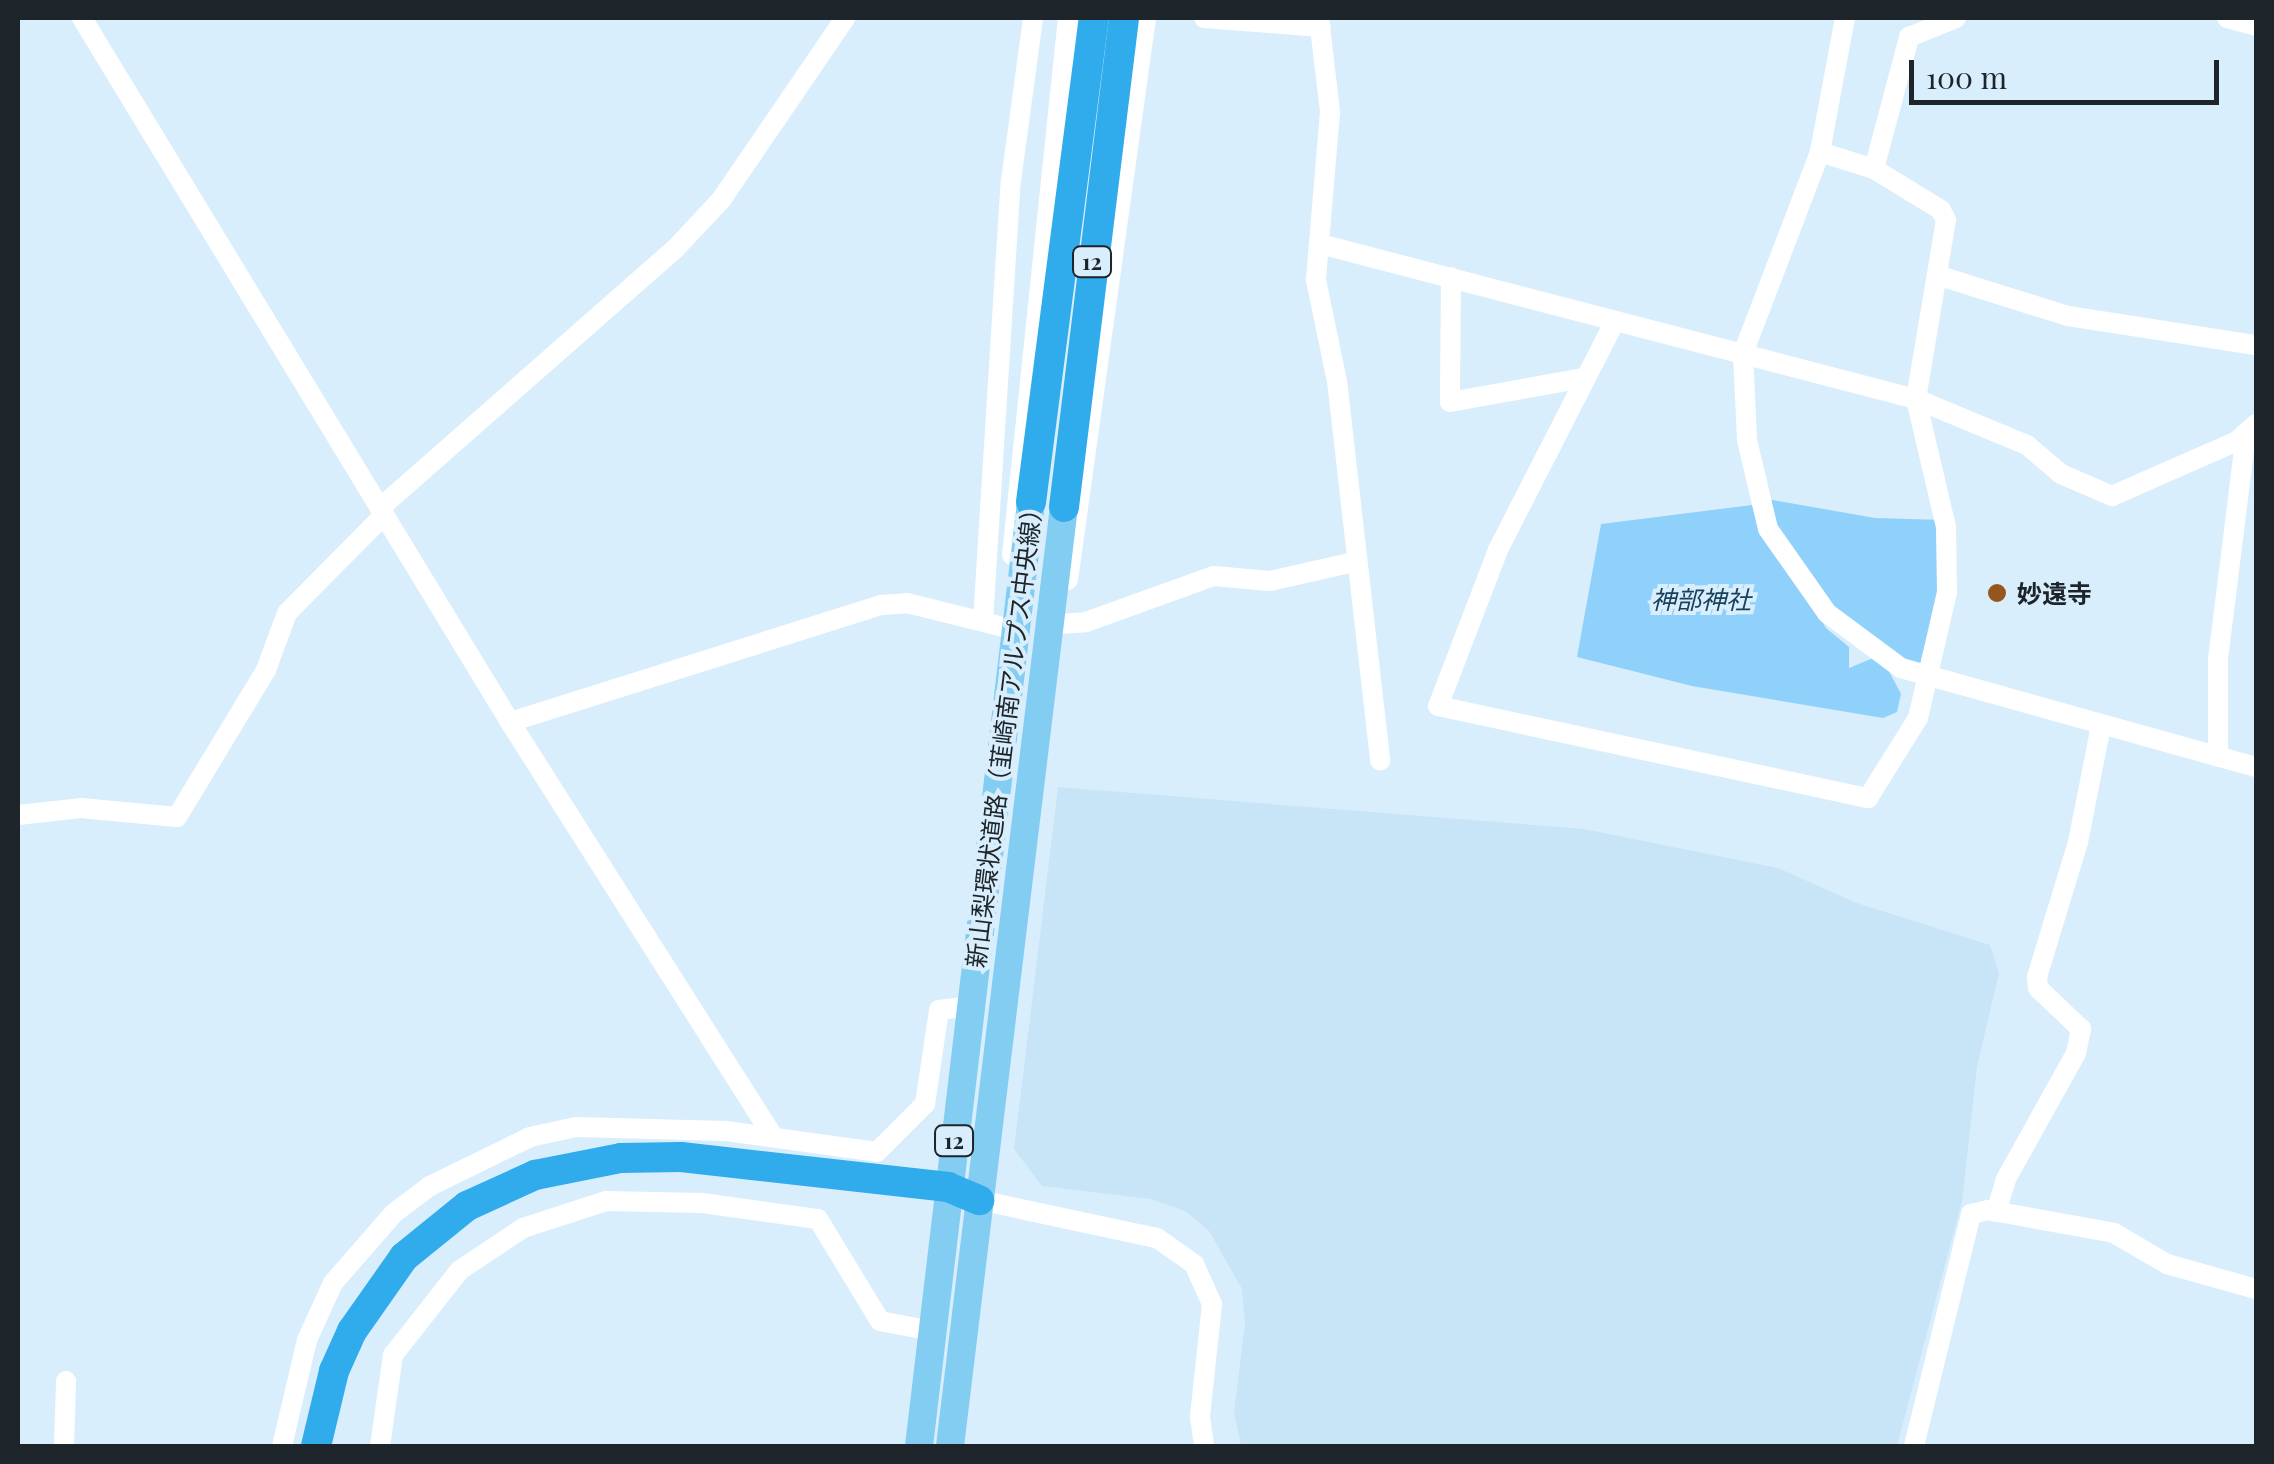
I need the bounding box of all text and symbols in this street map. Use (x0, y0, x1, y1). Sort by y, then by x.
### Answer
scale bar (1914, 40, 2224, 102)
text: 100 m (1926, 57, 2007, 97)
road number: 12 (1072, 245, 1112, 279)
street label: 新山梨環状道路（韮崎南アルプス中央線） (960, 494, 1048, 970)
place label: 妙遠寺 (2017, 578, 2092, 608)
marker: 妙遠寺 (1986, 582, 2008, 604)
park label: 神部神社 (1651, 584, 1751, 614)
road number: 12 (934, 1124, 974, 1158)

